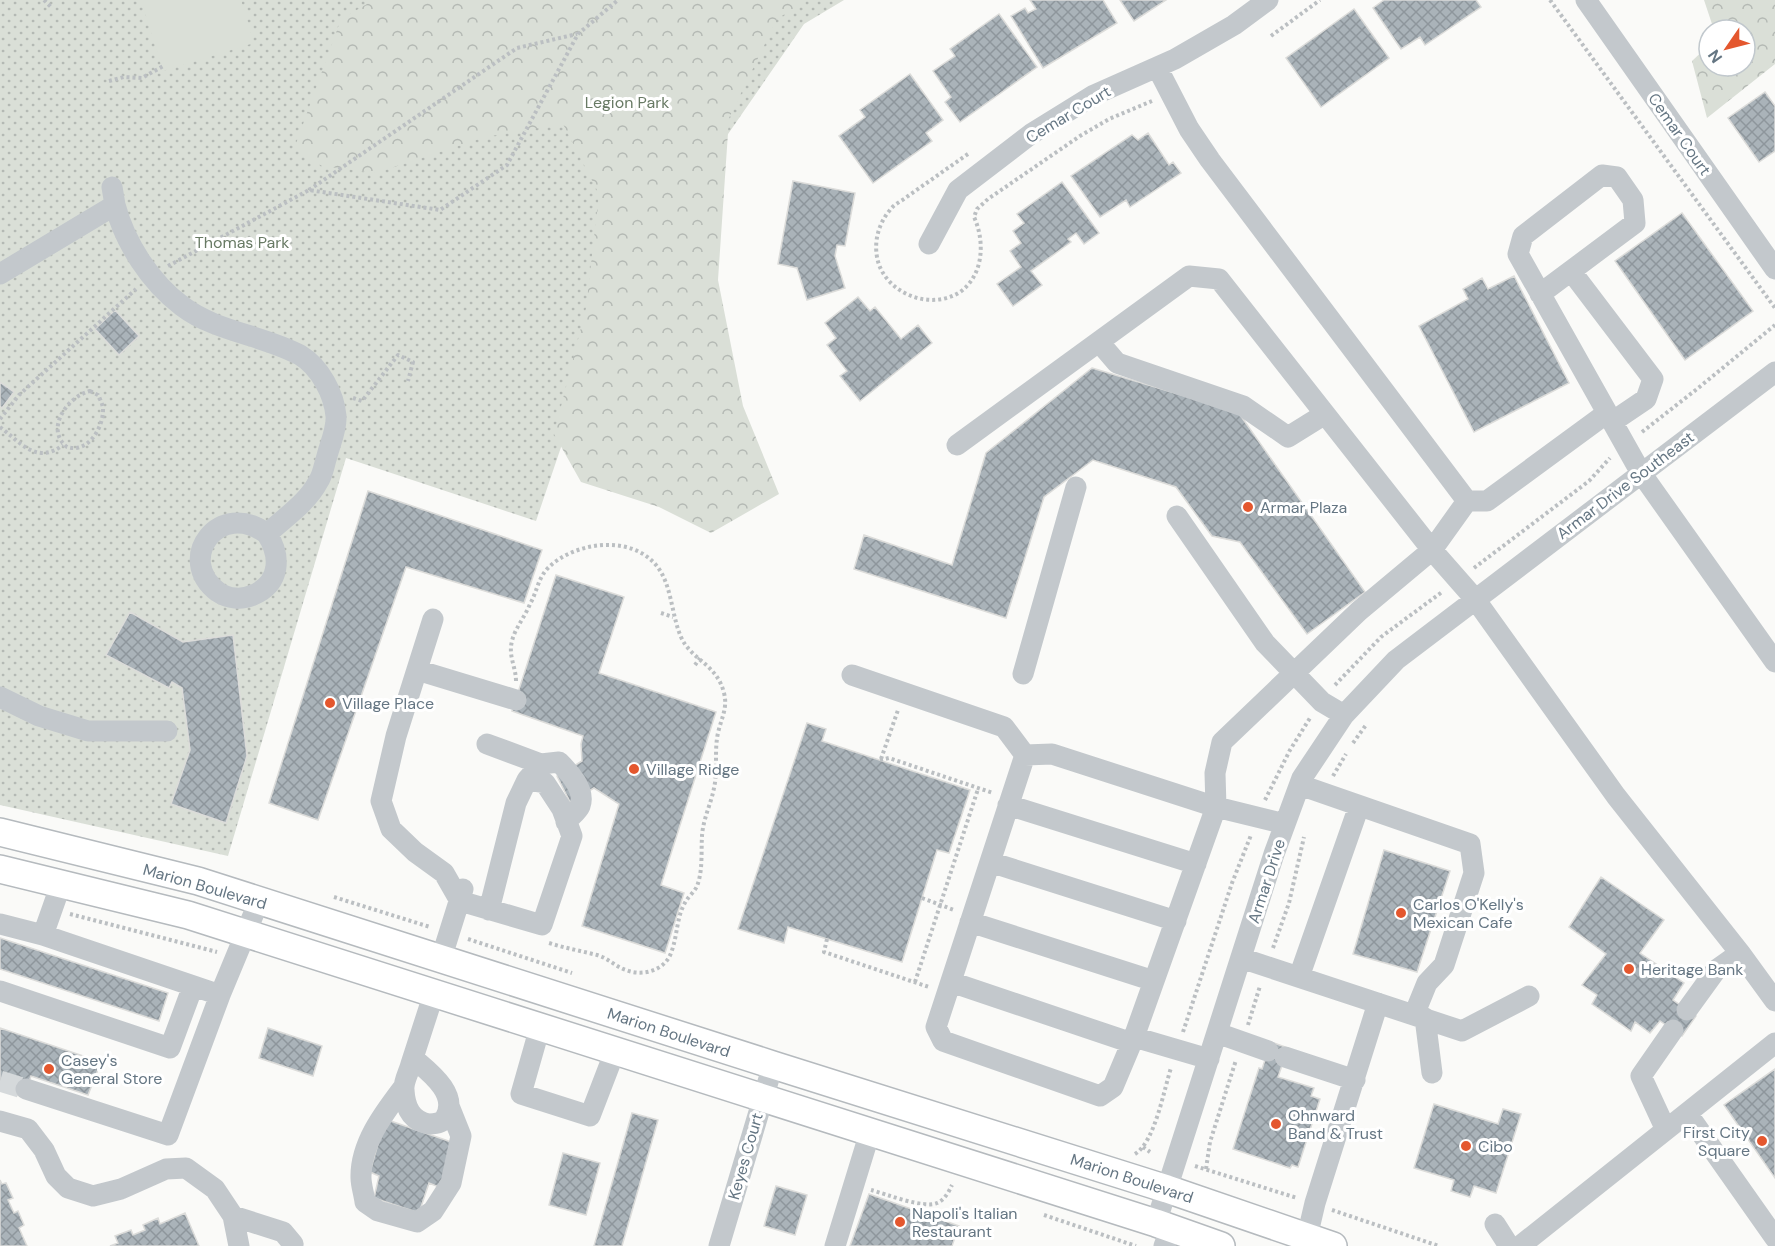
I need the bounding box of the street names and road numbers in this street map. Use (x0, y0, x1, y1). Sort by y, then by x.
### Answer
street label: Cemar Court (1022, 81, 1115, 148)
street label: Cemar Court (1643, 89, 1716, 180)
street label: Armar Drive Southeast (1552, 427, 1698, 544)
street label: Armar Drive (1243, 836, 1290, 926)
street label: Marion Boulevard (141, 859, 269, 914)
street label: Marion Boulevard (605, 1003, 733, 1062)
street label: Keyes Court (723, 1110, 768, 1202)
street label: Marion Boulevard (1068, 1149, 1196, 1208)

